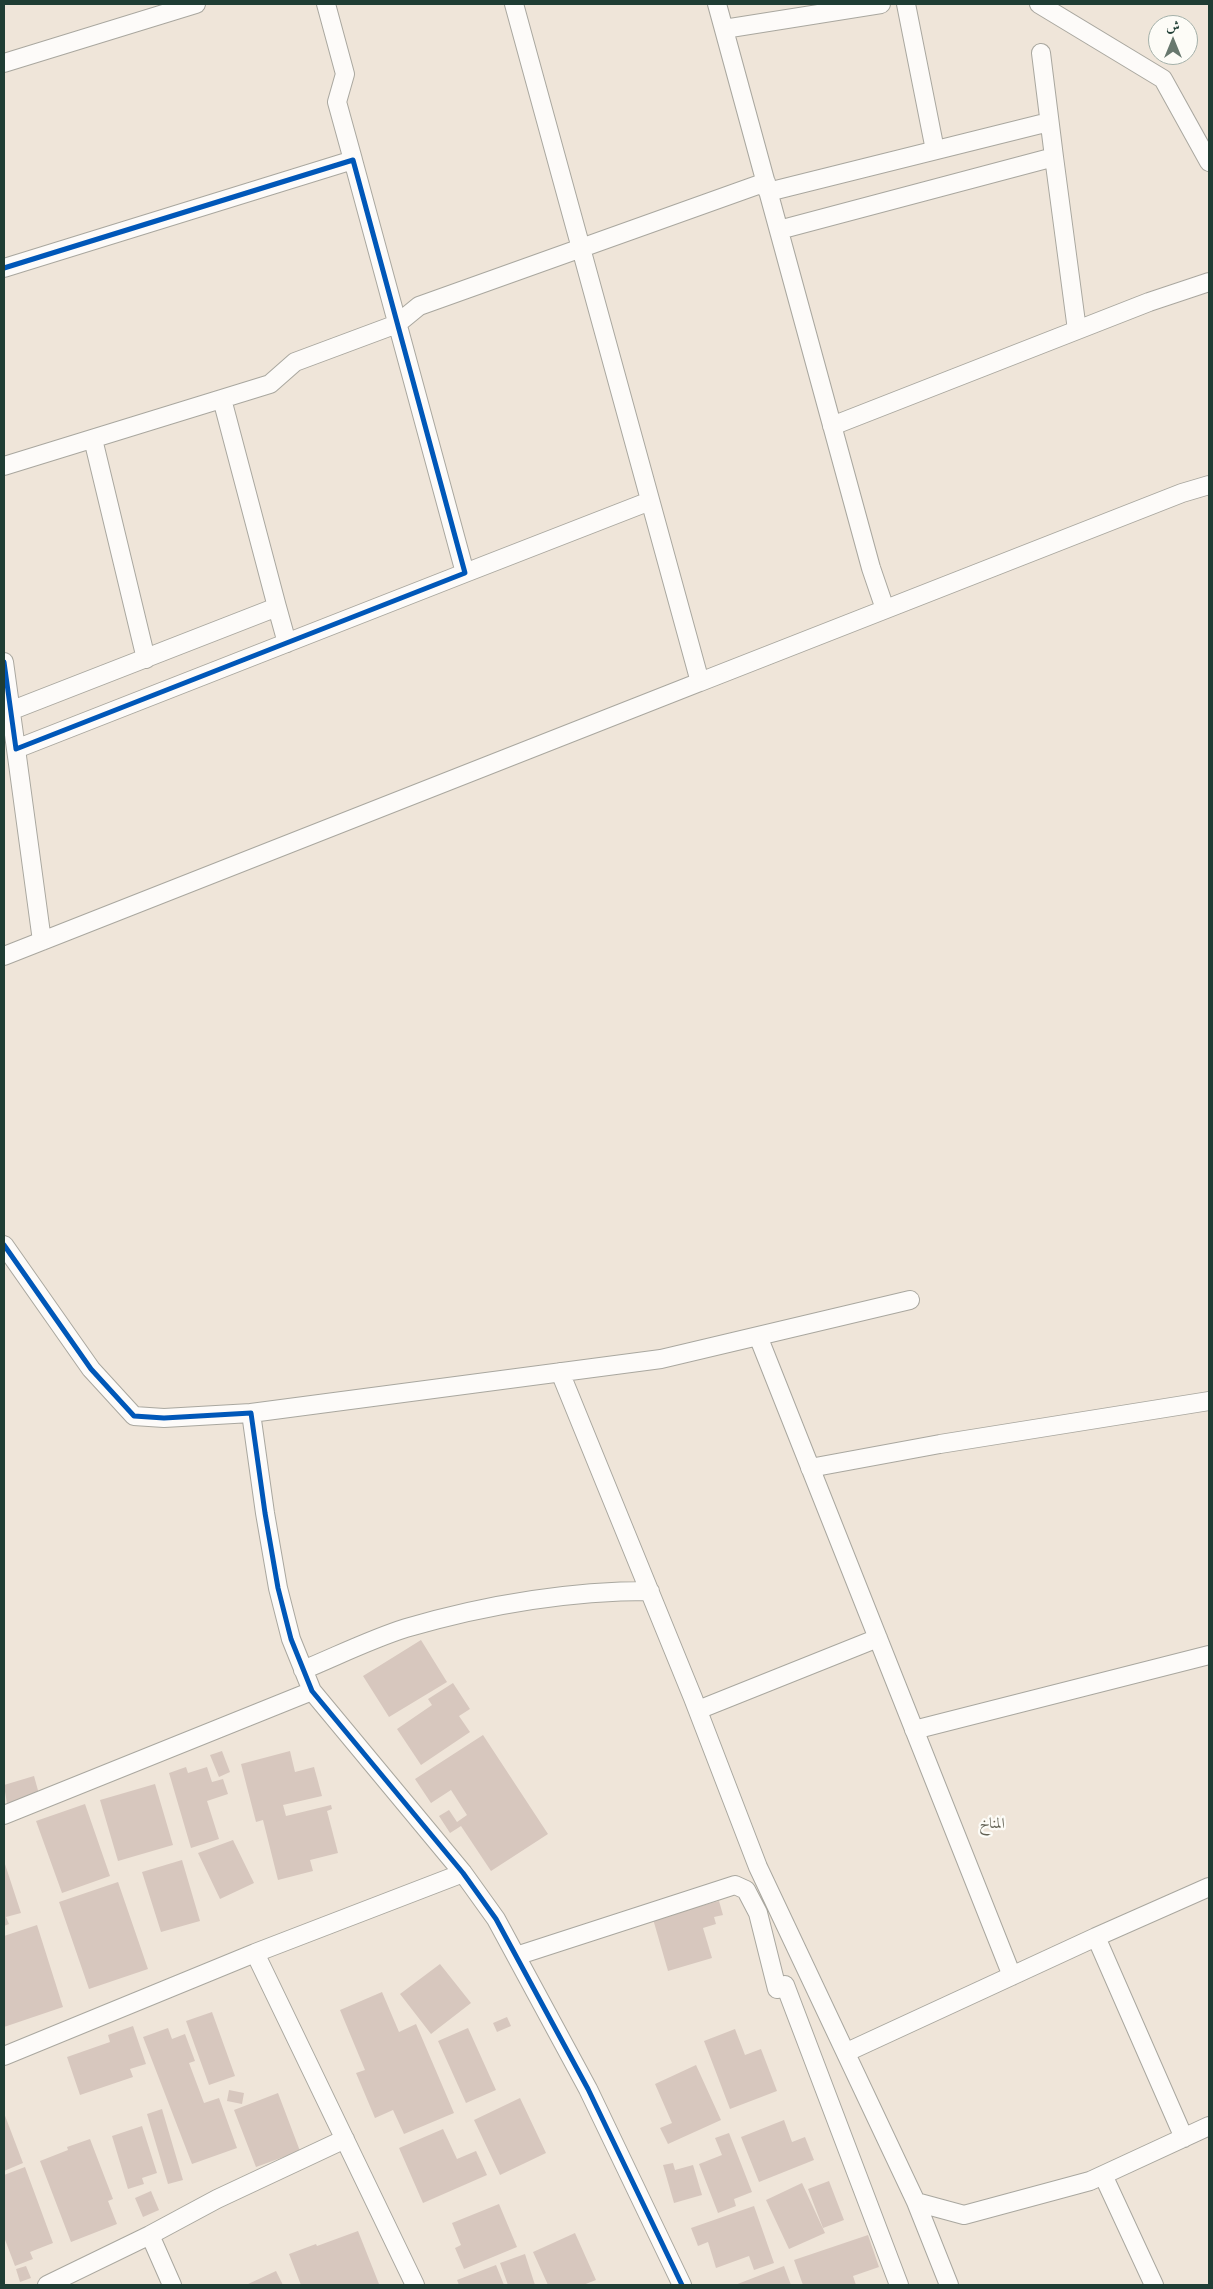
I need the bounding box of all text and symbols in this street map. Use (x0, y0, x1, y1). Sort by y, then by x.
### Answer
north arrow (1148, 15, 1198, 65)
text: ش (1166, 17, 1180, 35)
district label: المناخ (979, 1815, 1005, 1833)

